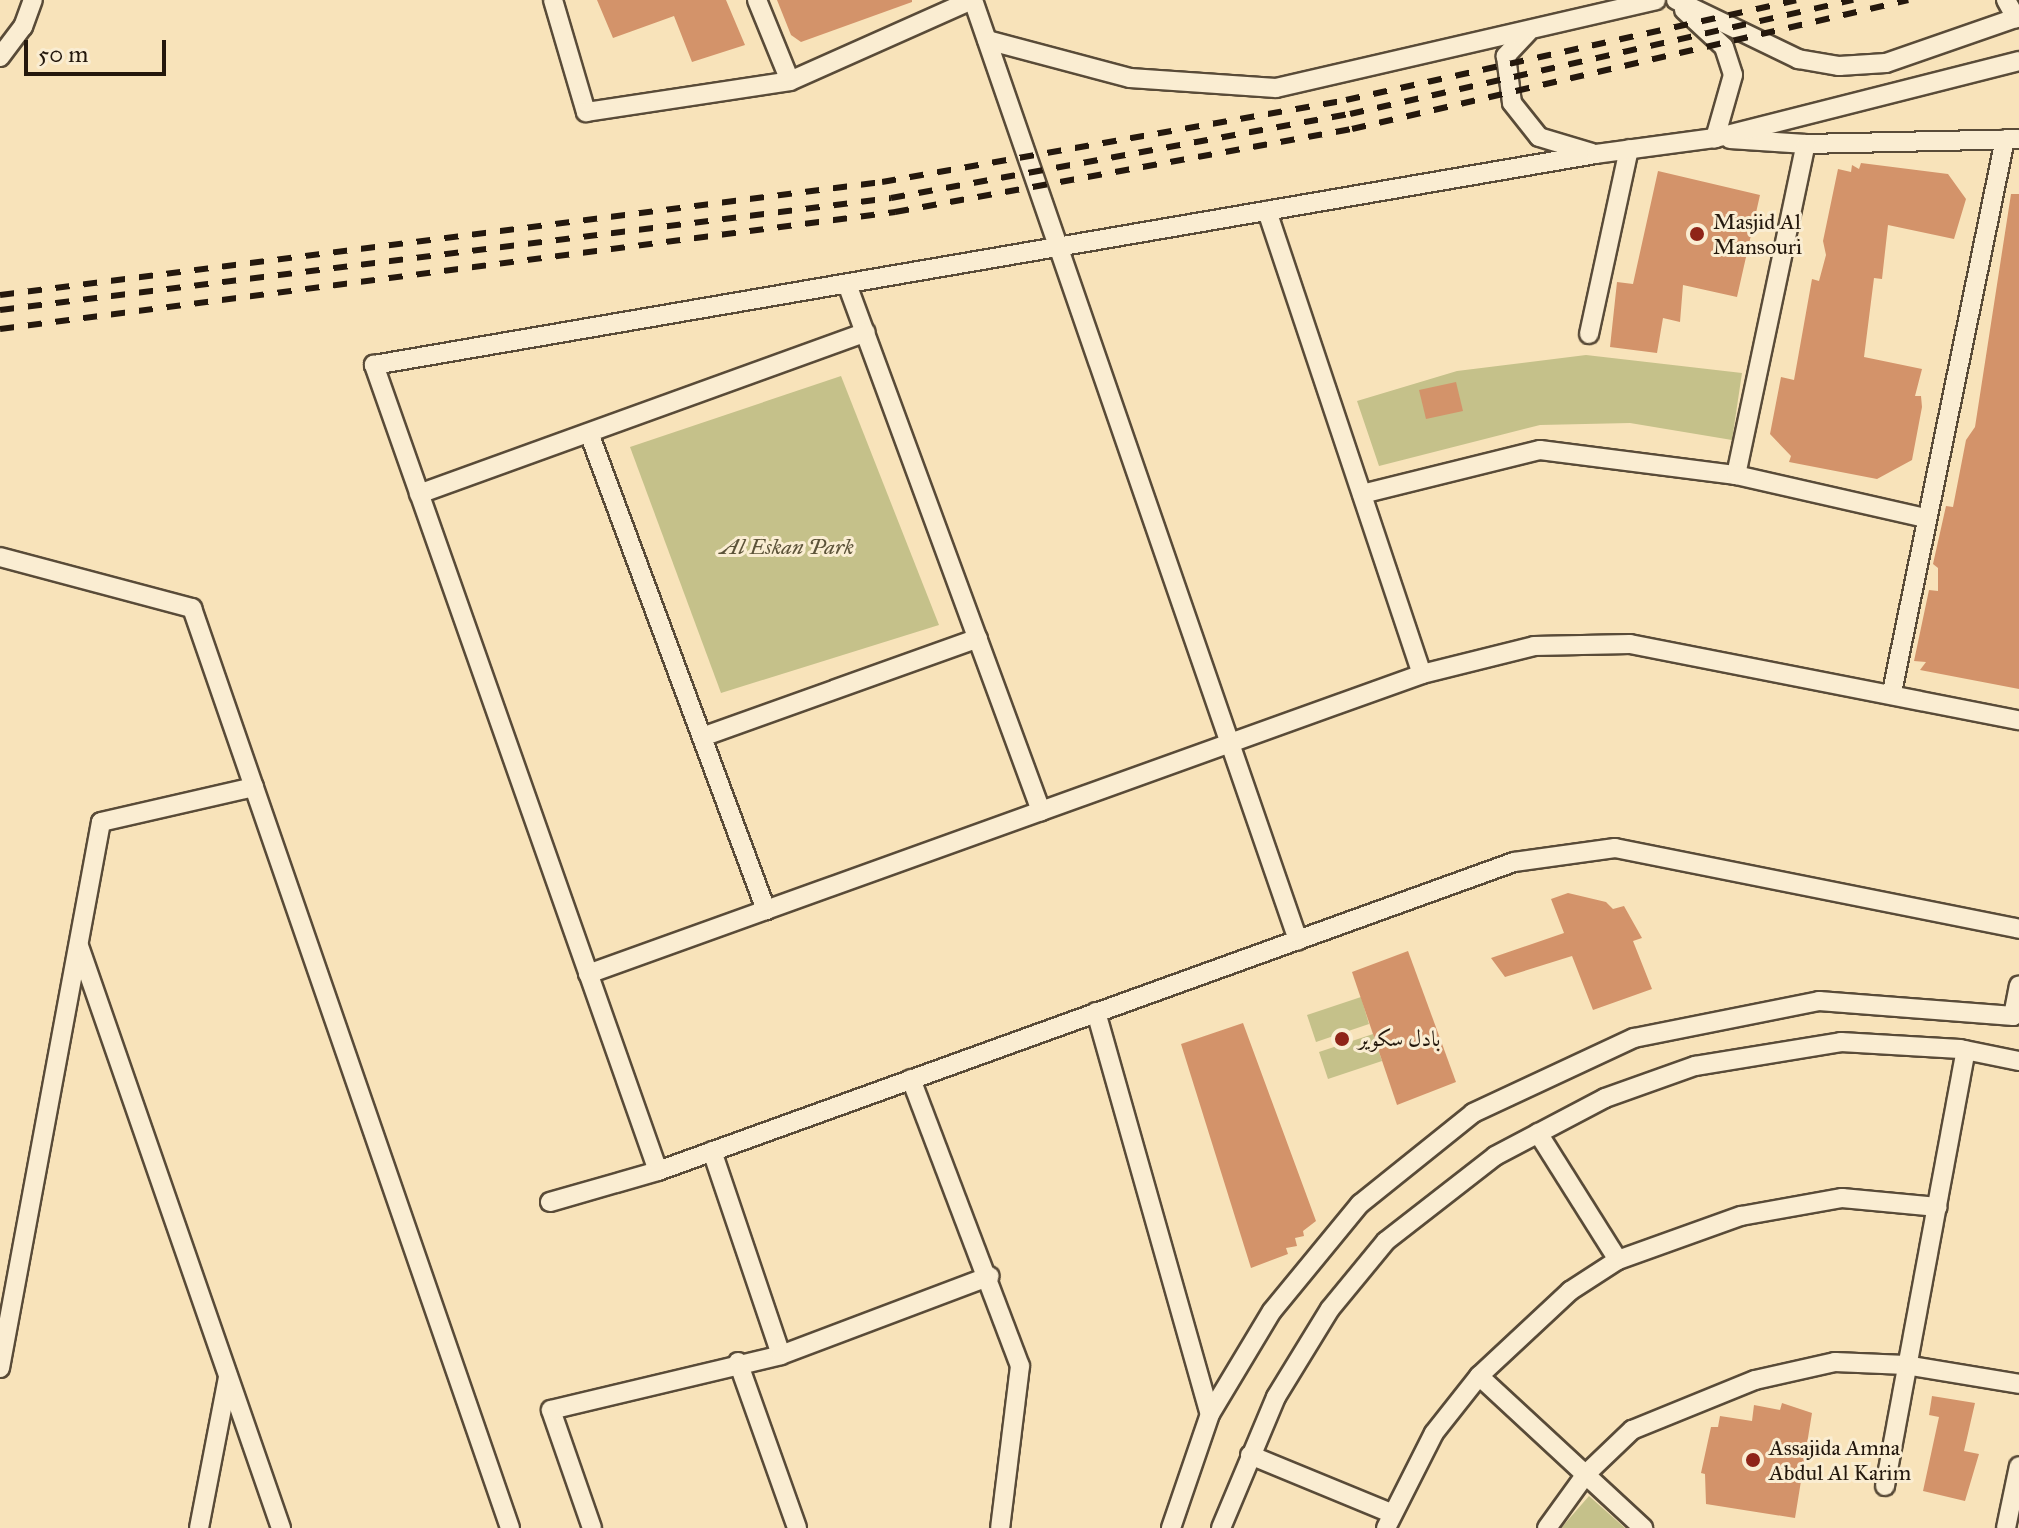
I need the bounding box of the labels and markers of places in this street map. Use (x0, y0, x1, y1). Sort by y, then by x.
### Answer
place label: Masjid Al Mansouri (1713, 208, 1802, 260)
marker: Masjid Al Mansouri (1688, 225, 1706, 243)
place label: بادل سكوير (1358, 1026, 1440, 1052)
marker: بادل سكوير (1333, 1030, 1351, 1048)
place label: Assajida Amna Abdul Al Karim (1769, 1434, 1911, 1486)
marker: Assajida Amna Abdul Al Karim (1744, 1451, 1762, 1469)

